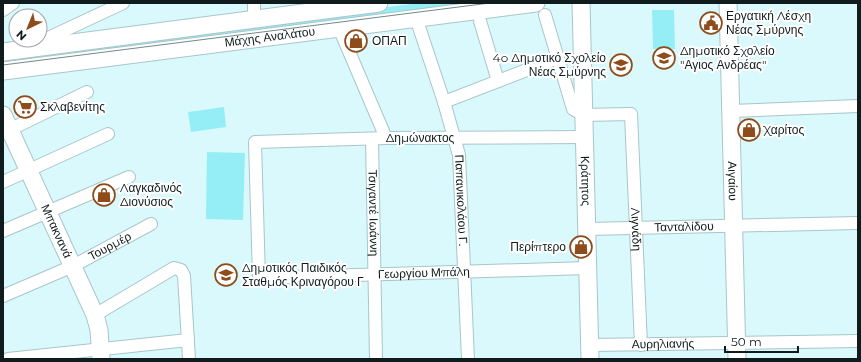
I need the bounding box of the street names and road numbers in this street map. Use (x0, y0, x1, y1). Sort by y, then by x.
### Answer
street label: Μάχης Αναλάτου (224, 23, 316, 50)
street label: Δημώνακτος (386, 130, 455, 145)
street label: Παπανικολάου Γ. (452, 154, 471, 246)
street label: Κράτητος (578, 156, 594, 206)
street label: Αιγαίου (725, 161, 741, 201)
street label: Τσιγαντέ Ιωάννη (366, 170, 382, 256)
street label: Μπακνανά (38, 202, 76, 260)
street label: Λιγνάδη (628, 207, 645, 251)
street label: Τανταλίδου (654, 218, 714, 235)
street label: Τουρμέρ (86, 228, 134, 263)
street label: Γεωργίου Μπάλη (378, 264, 470, 281)
street label: Αυρηλιανής (632, 335, 695, 351)

